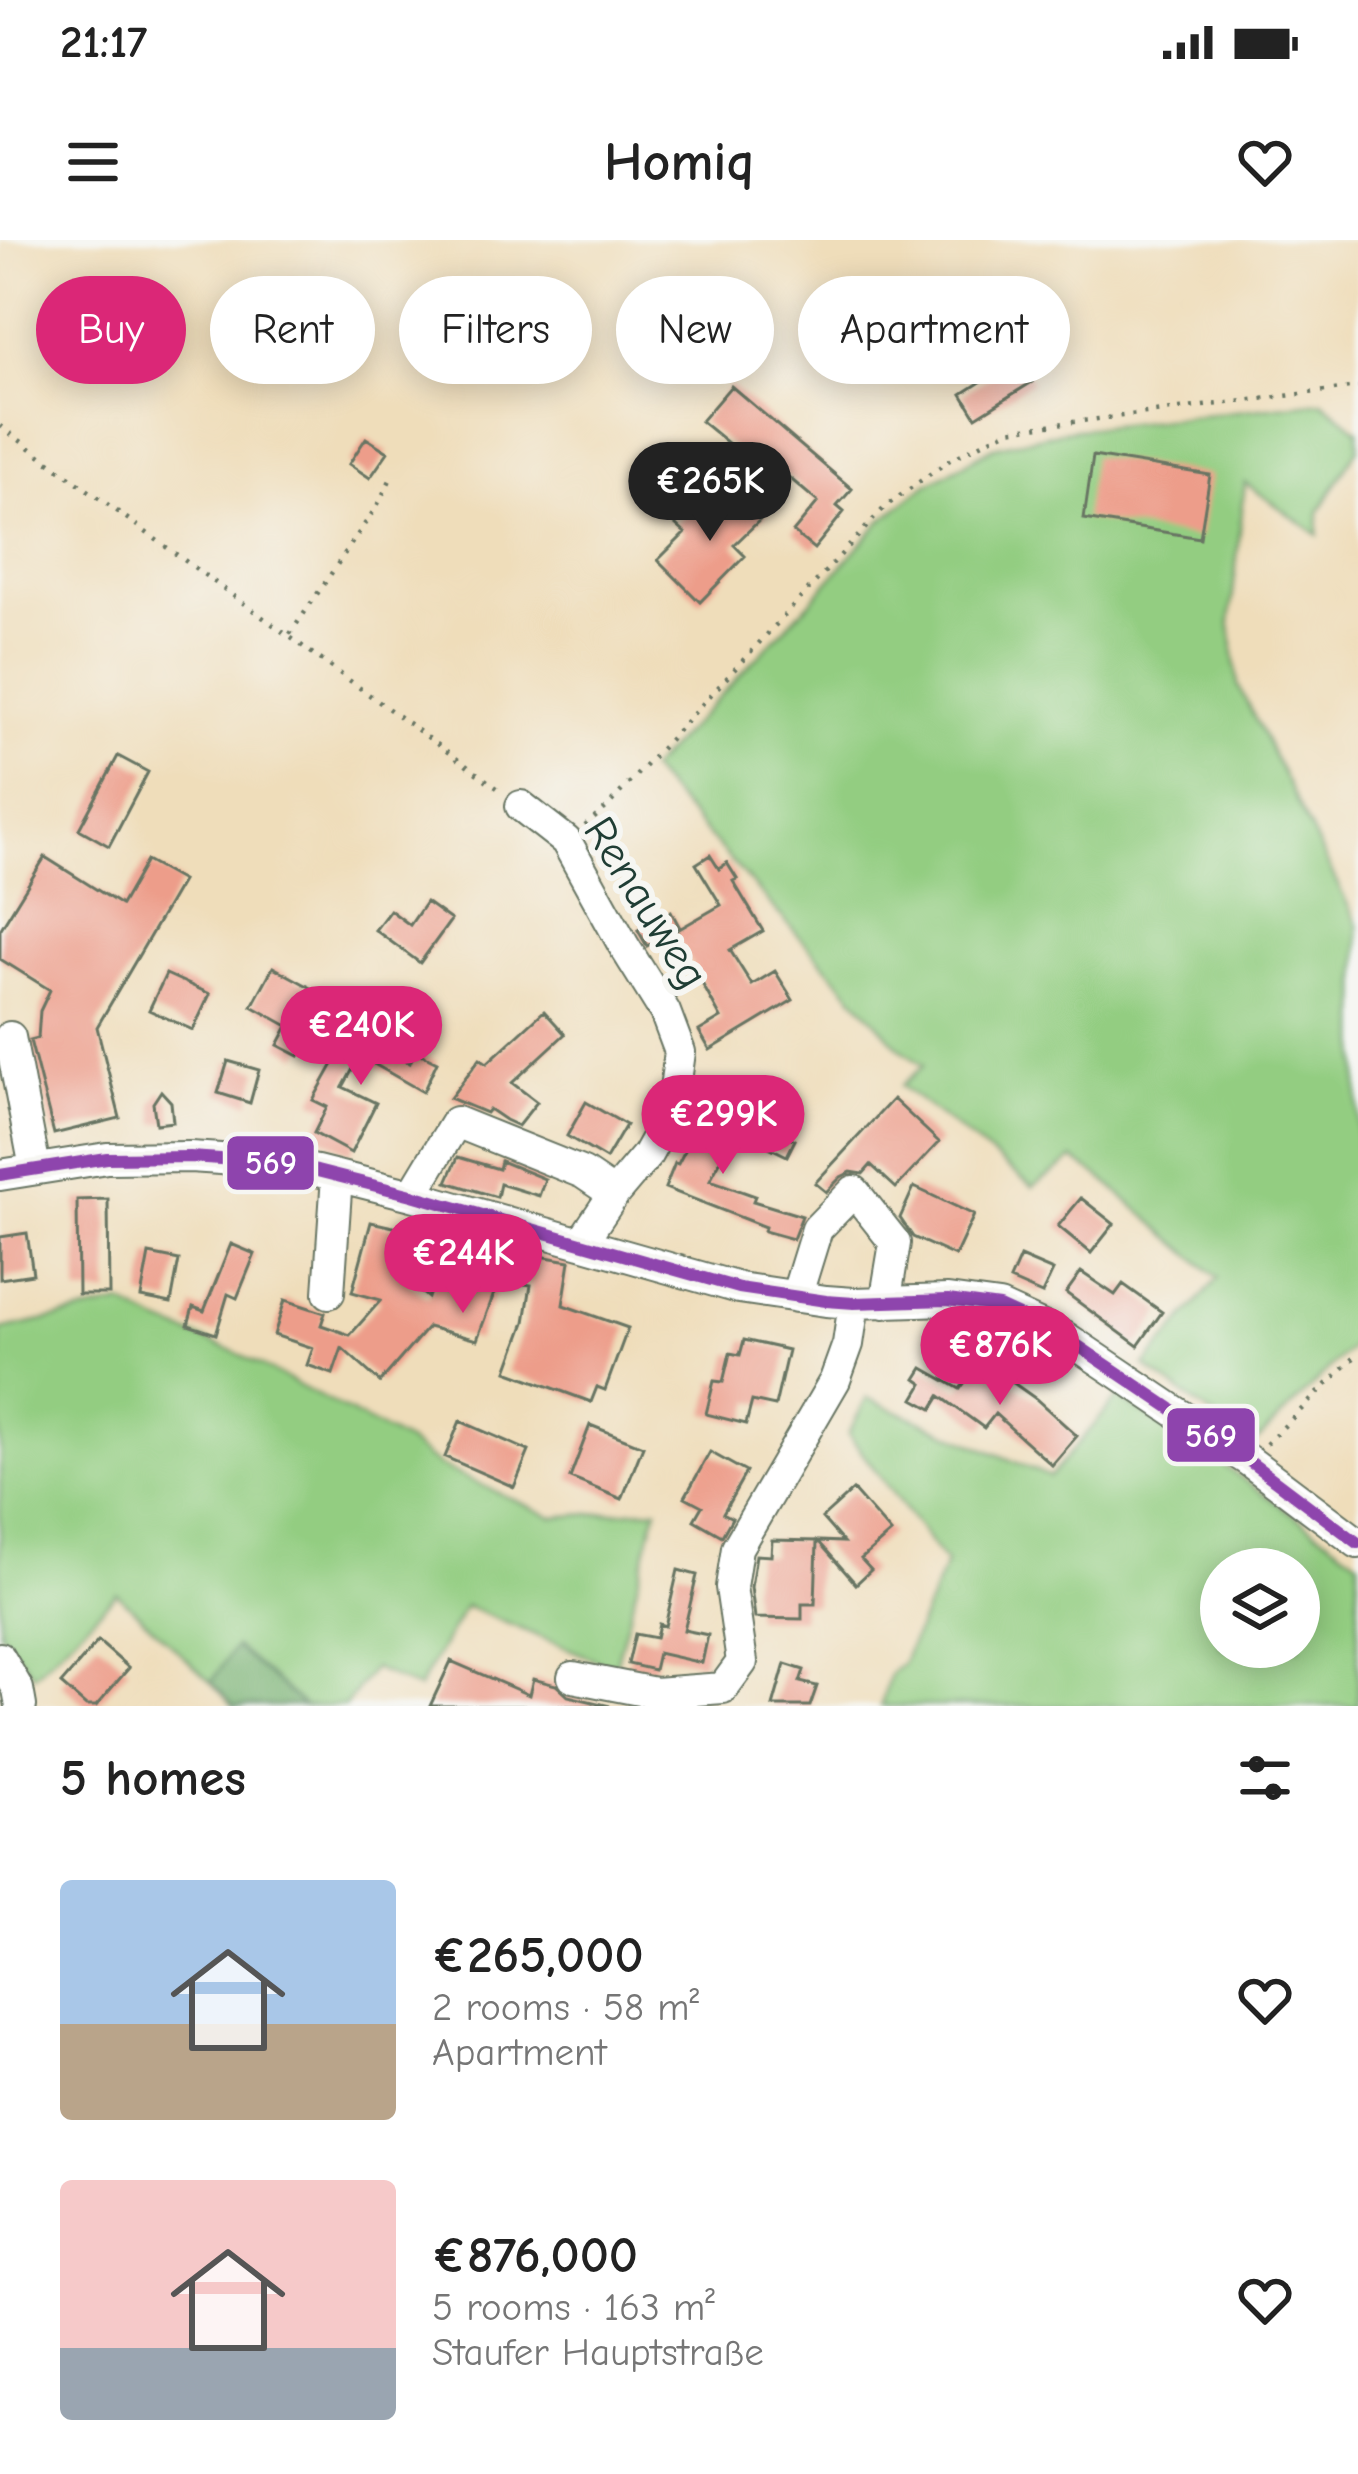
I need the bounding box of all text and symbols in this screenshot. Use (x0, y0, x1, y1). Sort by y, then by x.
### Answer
text: 21:17 (60, 16, 147, 68)
icon: menu (60, 129, 126, 195)
icon: heart (1232, 129, 1298, 195)
text: Homiq (604, 131, 754, 194)
chip: Buy (36, 276, 186, 384)
chip: Rent (210, 276, 375, 384)
chip: Filters (399, 276, 592, 384)
chip: New (616, 276, 774, 384)
chip: Apartment (798, 276, 1070, 384)
pin: €265K (626, 442, 794, 544)
text: €265K (655, 458, 765, 503)
street label: Renauweg (573, 807, 719, 998)
pin: €240K (277, 986, 445, 1088)
text: €240K (307, 1002, 415, 1047)
pin: €299K (639, 1075, 807, 1177)
text: €299K (668, 1091, 778, 1136)
line badge: 569 (225, 1134, 316, 1192)
text: 569 (245, 1144, 297, 1182)
pin: €244K (379, 1214, 547, 1316)
text: €244K (411, 1230, 515, 1275)
pin: €876K (916, 1306, 1084, 1408)
text: €876K (947, 1322, 1053, 1367)
line badge: 569 (1165, 1406, 1257, 1464)
text: 569 (1185, 1417, 1237, 1455)
map controls (1200, 1548, 1320, 1668)
button: layers (1200, 1548, 1320, 1668)
icon: filters (1232, 1745, 1298, 1811)
text: 5 homes (60, 1749, 246, 1808)
text: €265,000 (432, 1926, 644, 1985)
icon: home (156, 1928, 300, 2072)
icon: heart (1232, 1967, 1298, 2033)
text: 2 rooms · 58 m² (432, 1985, 699, 2030)
text: Apartment (432, 2030, 607, 2075)
text: €876,000 (432, 2226, 638, 2285)
icon: home (156, 2228, 300, 2372)
icon: heart (1232, 2267, 1298, 2333)
text: 5 rooms · 163 m² (432, 2285, 715, 2330)
text: Staufer Hauptstraße (432, 2330, 764, 2375)

